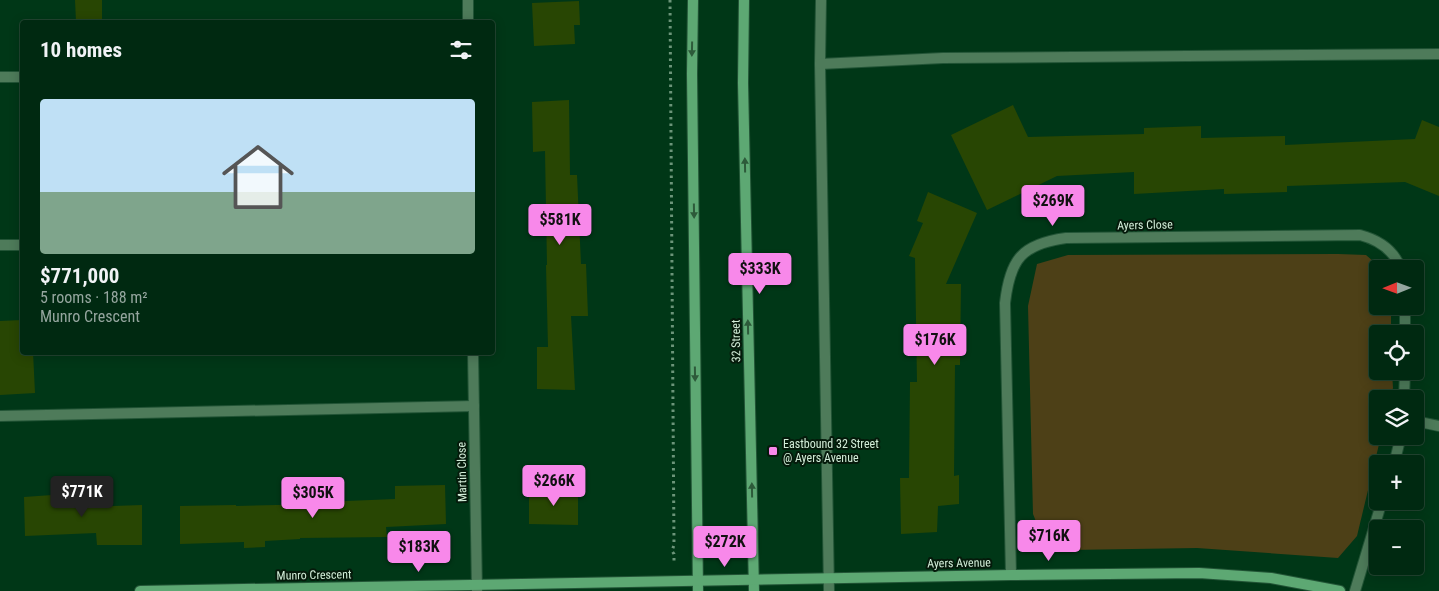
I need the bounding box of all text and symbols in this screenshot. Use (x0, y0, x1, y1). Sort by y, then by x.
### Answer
icon: filters (447, 36, 475, 64)
text: 10 homes (40, 38, 122, 62)
one-way arrow (688, 41, 696, 57)
icon: home (213, 132, 303, 222)
one-way arrow (741, 157, 749, 173)
pin: $269K (1018, 184, 1088, 227)
text: $269K (1032, 191, 1074, 210)
one-way arrow (690, 203, 698, 219)
pin: $581K (525, 204, 595, 246)
text: $581K (539, 210, 581, 229)
street label: Ayers Close (1117, 218, 1173, 232)
pin: $333K (725, 252, 795, 295)
text: $333K (739, 259, 781, 278)
north arrow (1369, 260, 1424, 315)
map controls (1369, 260, 1424, 575)
text: $771,000 (40, 264, 119, 288)
text: 5 rooms · 188 m² (40, 288, 148, 307)
text: Munro Crescent (40, 307, 140, 326)
street label: 32 Street (729, 319, 743, 362)
one-way arrow (744, 319, 752, 335)
pin: $176K (900, 324, 970, 366)
button: locate (1369, 325, 1424, 380)
text: $176K (914, 330, 956, 349)
one-way arrow (691, 366, 699, 382)
button: layers (1369, 390, 1424, 445)
place label: Eastbound 32 Street @ Ayers Avenue (783, 437, 879, 465)
street label: Martin Close (454, 441, 470, 502)
marker: Eastbound 32 Street @ Ayers Avenue (767, 445, 779, 457)
button: + (1369, 455, 1424, 510)
pin: $266K (519, 464, 589, 507)
text: $266K (533, 471, 575, 490)
pin: $771K (47, 476, 117, 518)
pin: $305K (278, 476, 348, 519)
text: $771K (61, 482, 103, 501)
one-way arrow (748, 482, 756, 498)
text: $305K (292, 483, 334, 502)
pin: $716K (1014, 520, 1084, 562)
button: − (1369, 520, 1424, 575)
pin: $272K (690, 526, 760, 568)
text: $716K (1028, 526, 1070, 545)
pin: $183K (384, 530, 454, 573)
text: $272K (704, 532, 746, 551)
text: $183K (398, 537, 440, 556)
street label: Ayers Avenue (927, 555, 991, 571)
street label: Munro Crescent (276, 567, 352, 583)

